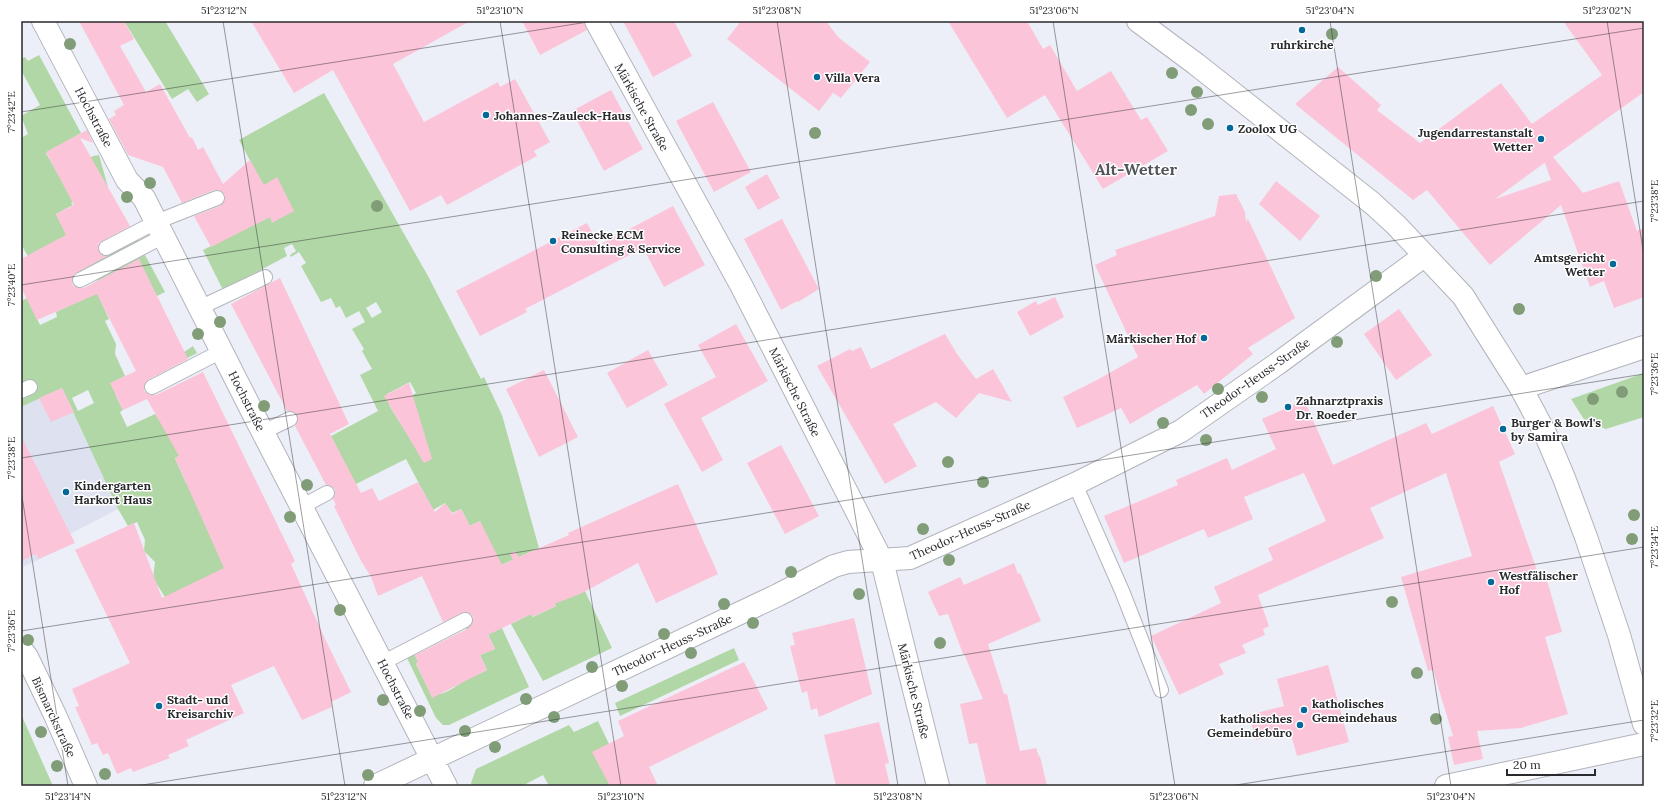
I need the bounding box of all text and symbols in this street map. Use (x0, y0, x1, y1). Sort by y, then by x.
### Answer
text: 51°23'12"N (201, 4, 247, 17)
text: 51°23'10"N (477, 4, 524, 17)
text: 51°23'08"N (753, 4, 802, 17)
text: 51°23'06"N (1029, 4, 1079, 17)
text: 51°23'04"N (1306, 4, 1355, 17)
text: 51°23'02"N (1583, 4, 1632, 17)
marker: ruhrkirche (1297, 25, 1307, 35)
place label: ruhrkirche (1270, 37, 1334, 52)
street label: Märkische Straße (612, 60, 673, 154)
place label: Villa Vera (825, 70, 881, 85)
marker: Villa Vera (812, 72, 822, 82)
street label: Hochstraße (72, 84, 116, 150)
text: 7°23'42"E (5, 91, 18, 133)
place label: Johannes-Zauleck-Haus (494, 108, 631, 123)
marker: Johannes-Zauleck-Haus (481, 110, 491, 120)
place label: Zoolox UG (1238, 121, 1297, 136)
marker: Zoolox UG (1225, 123, 1235, 133)
place label: Jugendarrestanstalt Wetter (1418, 125, 1534, 154)
marker: Jugendarrestanstalt Wetter (1536, 134, 1546, 144)
district label: Alt-Wetter (1095, 159, 1177, 179)
text: 7°23'38"E (1648, 180, 1661, 222)
place label: Reinecke ECM Consulting & Service (561, 227, 681, 256)
marker: Reinecke ECM Consulting & Service (548, 236, 558, 246)
place label: Amtsgericht Wetter (1534, 250, 1606, 279)
marker: Amtsgericht Wetter (1608, 259, 1618, 269)
text: 7°23'40"E (5, 264, 18, 306)
place label: Märkischer Hof (1106, 331, 1198, 346)
marker: Märkischer Hof (1199, 333, 1209, 343)
street label: Theodor-Heuss-Straße (1197, 334, 1313, 422)
street label: Märkische Straße (766, 345, 824, 440)
text: 7°23'36"E (1648, 353, 1661, 395)
street label: Hochstraße (225, 368, 269, 434)
place label: Zahnarztpraxis Dr. Roeder (1296, 393, 1383, 422)
marker: Zahnarztpraxis Dr. Roeder (1283, 402, 1293, 412)
place label: Burger & Bowl's by Samira (1510, 415, 1601, 444)
marker: Burger & Bowl's by Samira (1498, 424, 1508, 434)
text: 7°23'38"E (5, 437, 18, 479)
place label: Kindergarten Harkort Haus (74, 478, 152, 507)
marker: Kindergarten Harkort Haus (61, 487, 71, 497)
street label: Theodor-Heuss-Straße (907, 496, 1033, 563)
text: 7°23'34"E (1648, 526, 1661, 568)
place label: Westfälischer Hof (1499, 568, 1578, 597)
marker: Westfälischer Hof (1486, 577, 1496, 587)
text: 7°23'36"E (5, 610, 18, 652)
street label: Theodor-Heuss-Straße (610, 610, 735, 679)
street label: Märkische Straße (895, 641, 933, 741)
street label: Hochstraße (374, 656, 418, 722)
street label: Bismarckstraße (29, 674, 79, 760)
place label: Stadt- und Kreisarchiv (167, 692, 234, 721)
place label: katholisches Gemeindehaus (1312, 696, 1397, 725)
text: 7°23'32"E (1648, 700, 1661, 742)
marker: Stadt- und Kreisarchiv (154, 701, 164, 711)
marker: katholisches Gemeindehaus (1299, 705, 1309, 715)
place label: katholisches Gemeindebüro (1207, 711, 1292, 740)
marker: katholisches Gemeindebüro (1295, 720, 1305, 730)
scale bar (1507, 751, 1595, 777)
text: 20 m (1513, 757, 1541, 772)
text: 51°23'14"N (45, 790, 91, 803)
text: 51°23'12"N (321, 790, 367, 803)
text: 51°23'10"N (598, 790, 645, 803)
text: 51°23'08"N (874, 790, 923, 803)
text: 51°23'06"N (1149, 790, 1199, 803)
text: 51°23'04"N (1427, 790, 1476, 803)

